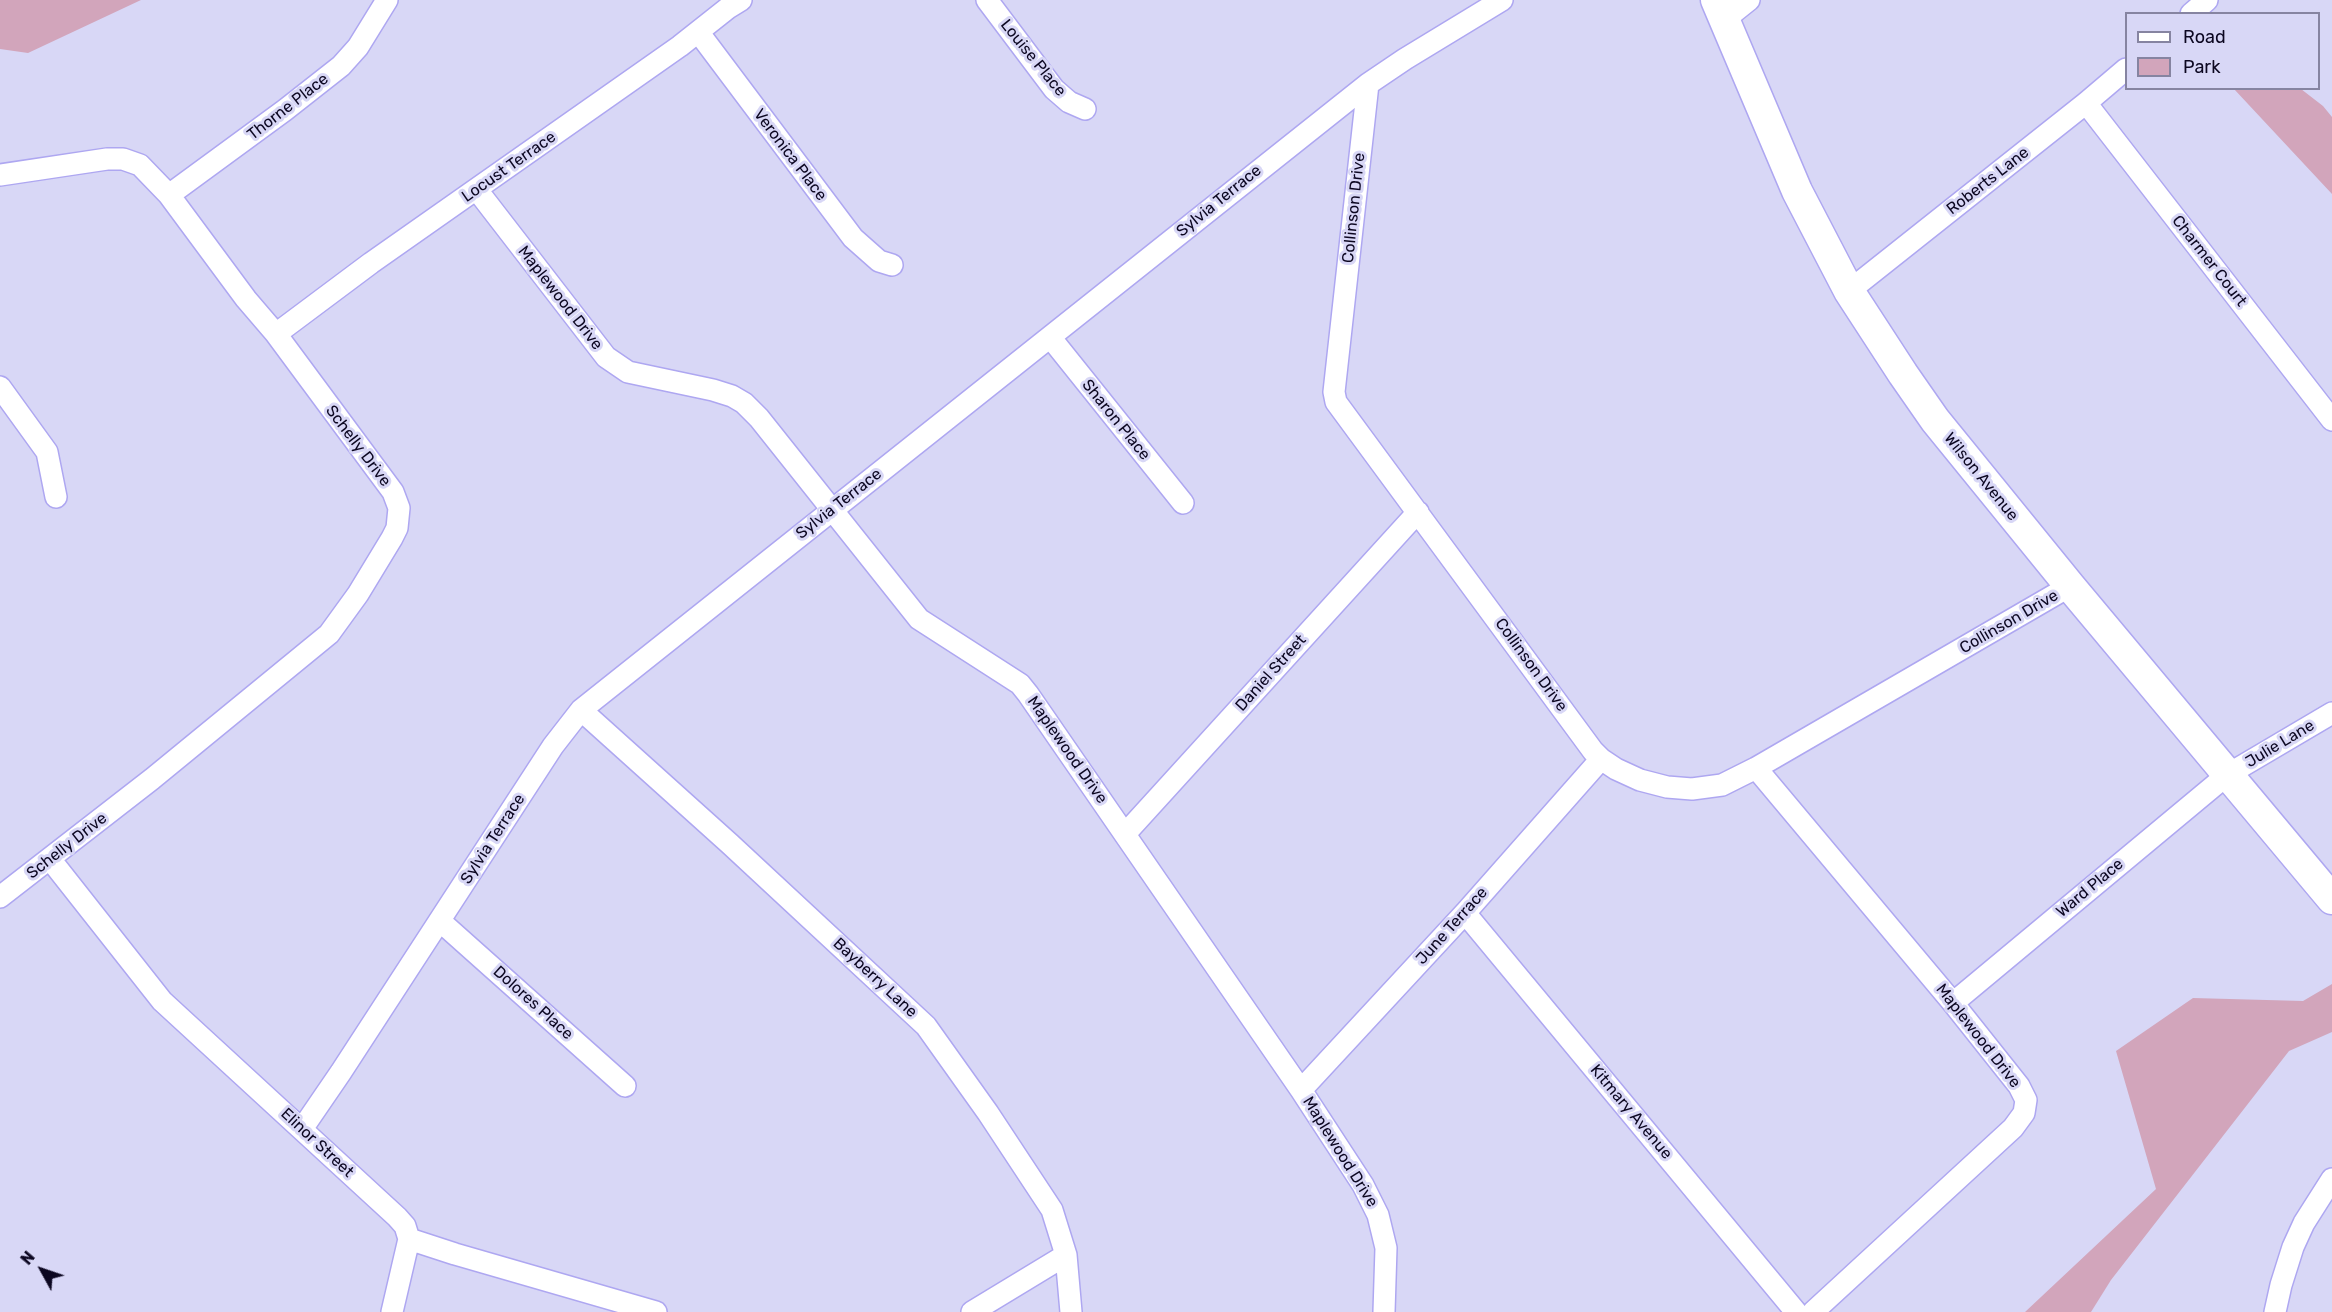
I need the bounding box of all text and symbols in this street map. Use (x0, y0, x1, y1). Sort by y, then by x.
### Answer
legend (2125, 12, 2320, 90)
street label: Louise Place (996, 16, 1070, 100)
text: Road (2183, 26, 2226, 48)
text: Park (2183, 56, 2220, 78)
street label: Thorne Place (244, 69, 332, 145)
street label: Veronica Place (749, 105, 831, 205)
street label: Locust Terrace (458, 128, 560, 206)
street label: Roberts Lane (1943, 143, 2033, 219)
street label: Collinson Drive (1339, 152, 1369, 264)
street label: Sylvia Terrace (1173, 161, 1265, 241)
street label: Charmer Court (2167, 212, 2251, 310)
street label: Maplewood Drive (513, 242, 607, 354)
street label: Sharon Place (1078, 376, 1154, 464)
street label: Schelly Drive (321, 402, 395, 490)
street label: Wilson Avenue (1940, 429, 2022, 525)
street label: Sylvia Terrace (792, 465, 886, 543)
street label: Collinson Drive (1956, 586, 2062, 658)
street label: Collinson Drive (1491, 615, 1571, 715)
street label: Daniel Street (1232, 631, 1310, 715)
street label: Maplewood Drive (1023, 693, 1111, 807)
street label: Julie Lane (2242, 716, 2318, 772)
street label: Sylvia Terrace (457, 790, 529, 888)
street label: Schelly Drive (23, 809, 111, 883)
street label: Ward Place (2053, 854, 2127, 922)
street label: June Terrace (1412, 883, 1492, 969)
street label: Bayberry Lane (829, 934, 921, 1022)
street label: Dolores Place (489, 962, 577, 1044)
street label: Maplewood Drive (1931, 980, 2025, 1092)
street label: Kitmary Avenue (1586, 1061, 1676, 1163)
street label: Maplewood Drive (1298, 1093, 1382, 1211)
street label: Elinor Street (277, 1104, 357, 1182)
north arrow (12, 1240, 72, 1300)
text: N (17, 1248, 39, 1269)

